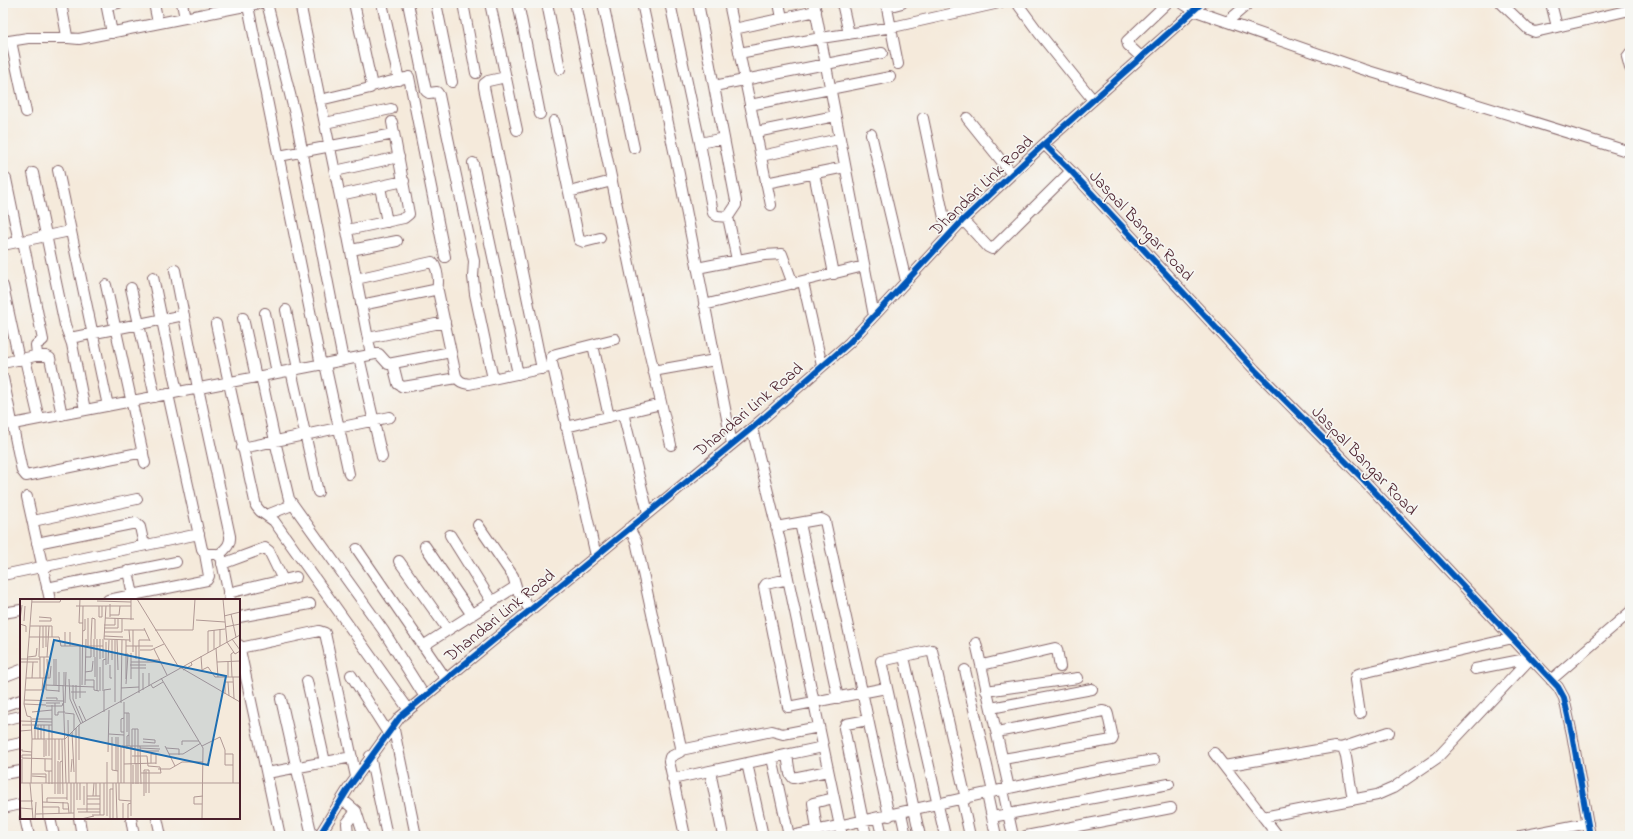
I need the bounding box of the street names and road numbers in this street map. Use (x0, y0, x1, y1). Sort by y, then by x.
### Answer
street label: Dhandari Link Road (924, 130, 1040, 243)
street label: Jaspal Bangar Road (1081, 165, 1200, 289)
street label: Dhandari Link Road (688, 356, 809, 464)
street label: Jaspal Bangar Road (1304, 401, 1423, 523)
street label: Dhandari Link Road (439, 563, 561, 669)

